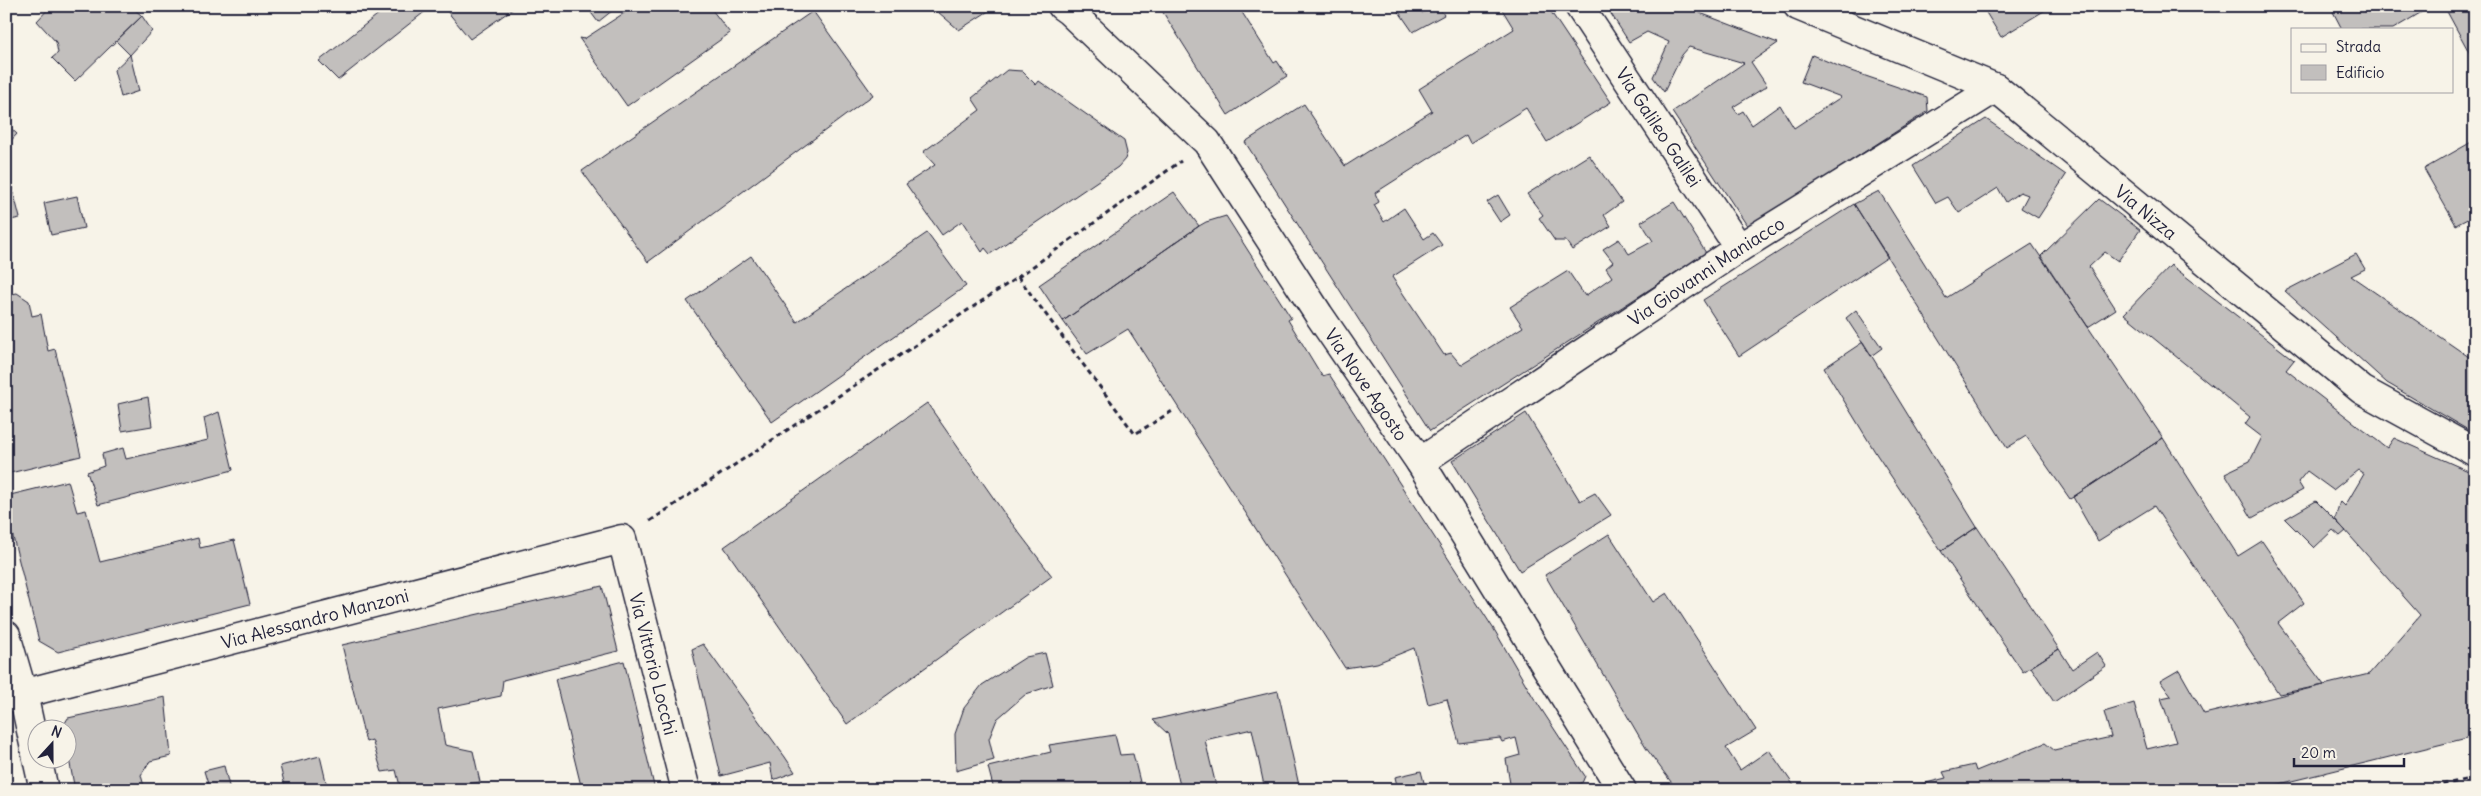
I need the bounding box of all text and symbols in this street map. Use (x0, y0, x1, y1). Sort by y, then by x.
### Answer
legend (2291, 28, 2454, 92)
text: Strada (2336, 37, 2381, 56)
street label: Via Galileo Galilei (1611, 63, 1707, 191)
text: Edificio (2336, 63, 2384, 82)
street label: Via Nizza (2110, 180, 2182, 244)
street label: Via Giovanni Maniacco (1623, 211, 1789, 331)
street label: Via Nove Agosto (1320, 324, 1413, 445)
street label: Via Alessandro Manzoni (219, 583, 411, 654)
street label: Via Vittorio Locchi (625, 590, 683, 737)
north arrow (28, 718, 78, 768)
text: N (49, 722, 64, 742)
scale bar (2294, 736, 2404, 768)
text: 20 m (2301, 743, 2336, 762)

